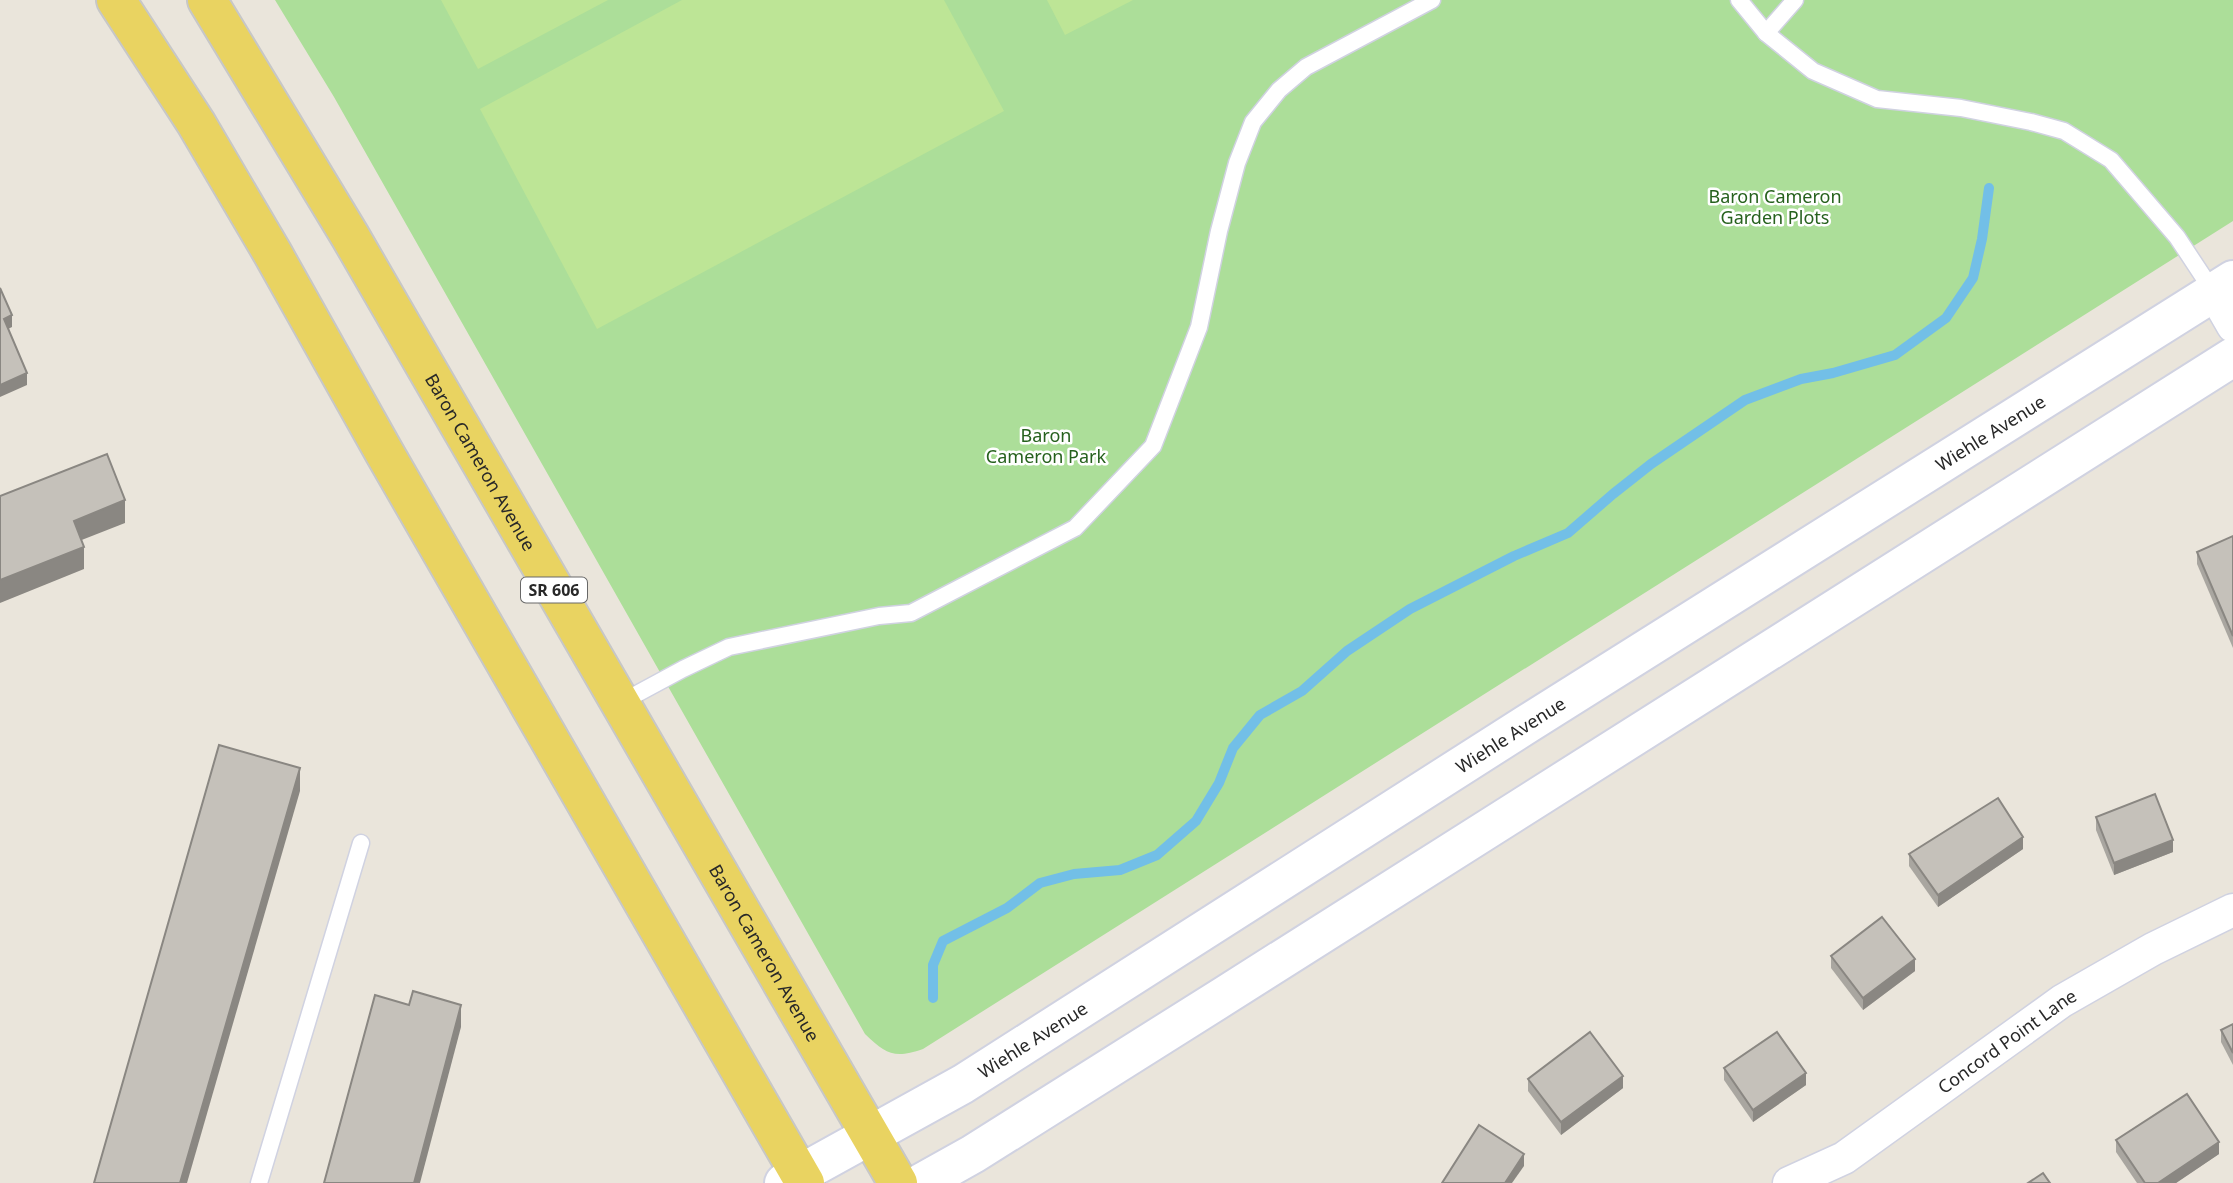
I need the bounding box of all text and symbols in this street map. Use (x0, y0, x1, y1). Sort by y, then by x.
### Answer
park label: Baron Cameron Garden Plots (1708, 184, 1842, 229)
street label: Baron Cameron Avenue (420, 369, 542, 555)
street label: Wiehle Avenue (1931, 389, 2050, 476)
park label: Baron Cameron Park (986, 423, 1107, 468)
road number: SR 606 (521, 578, 587, 603)
street label: Wiehle Avenue (1451, 691, 1570, 778)
street label: Baron Cameron Avenue (704, 860, 825, 1046)
street label: Concord Point Lane (1933, 983, 2081, 1099)
street label: Wiehle Avenue (973, 996, 1092, 1083)

